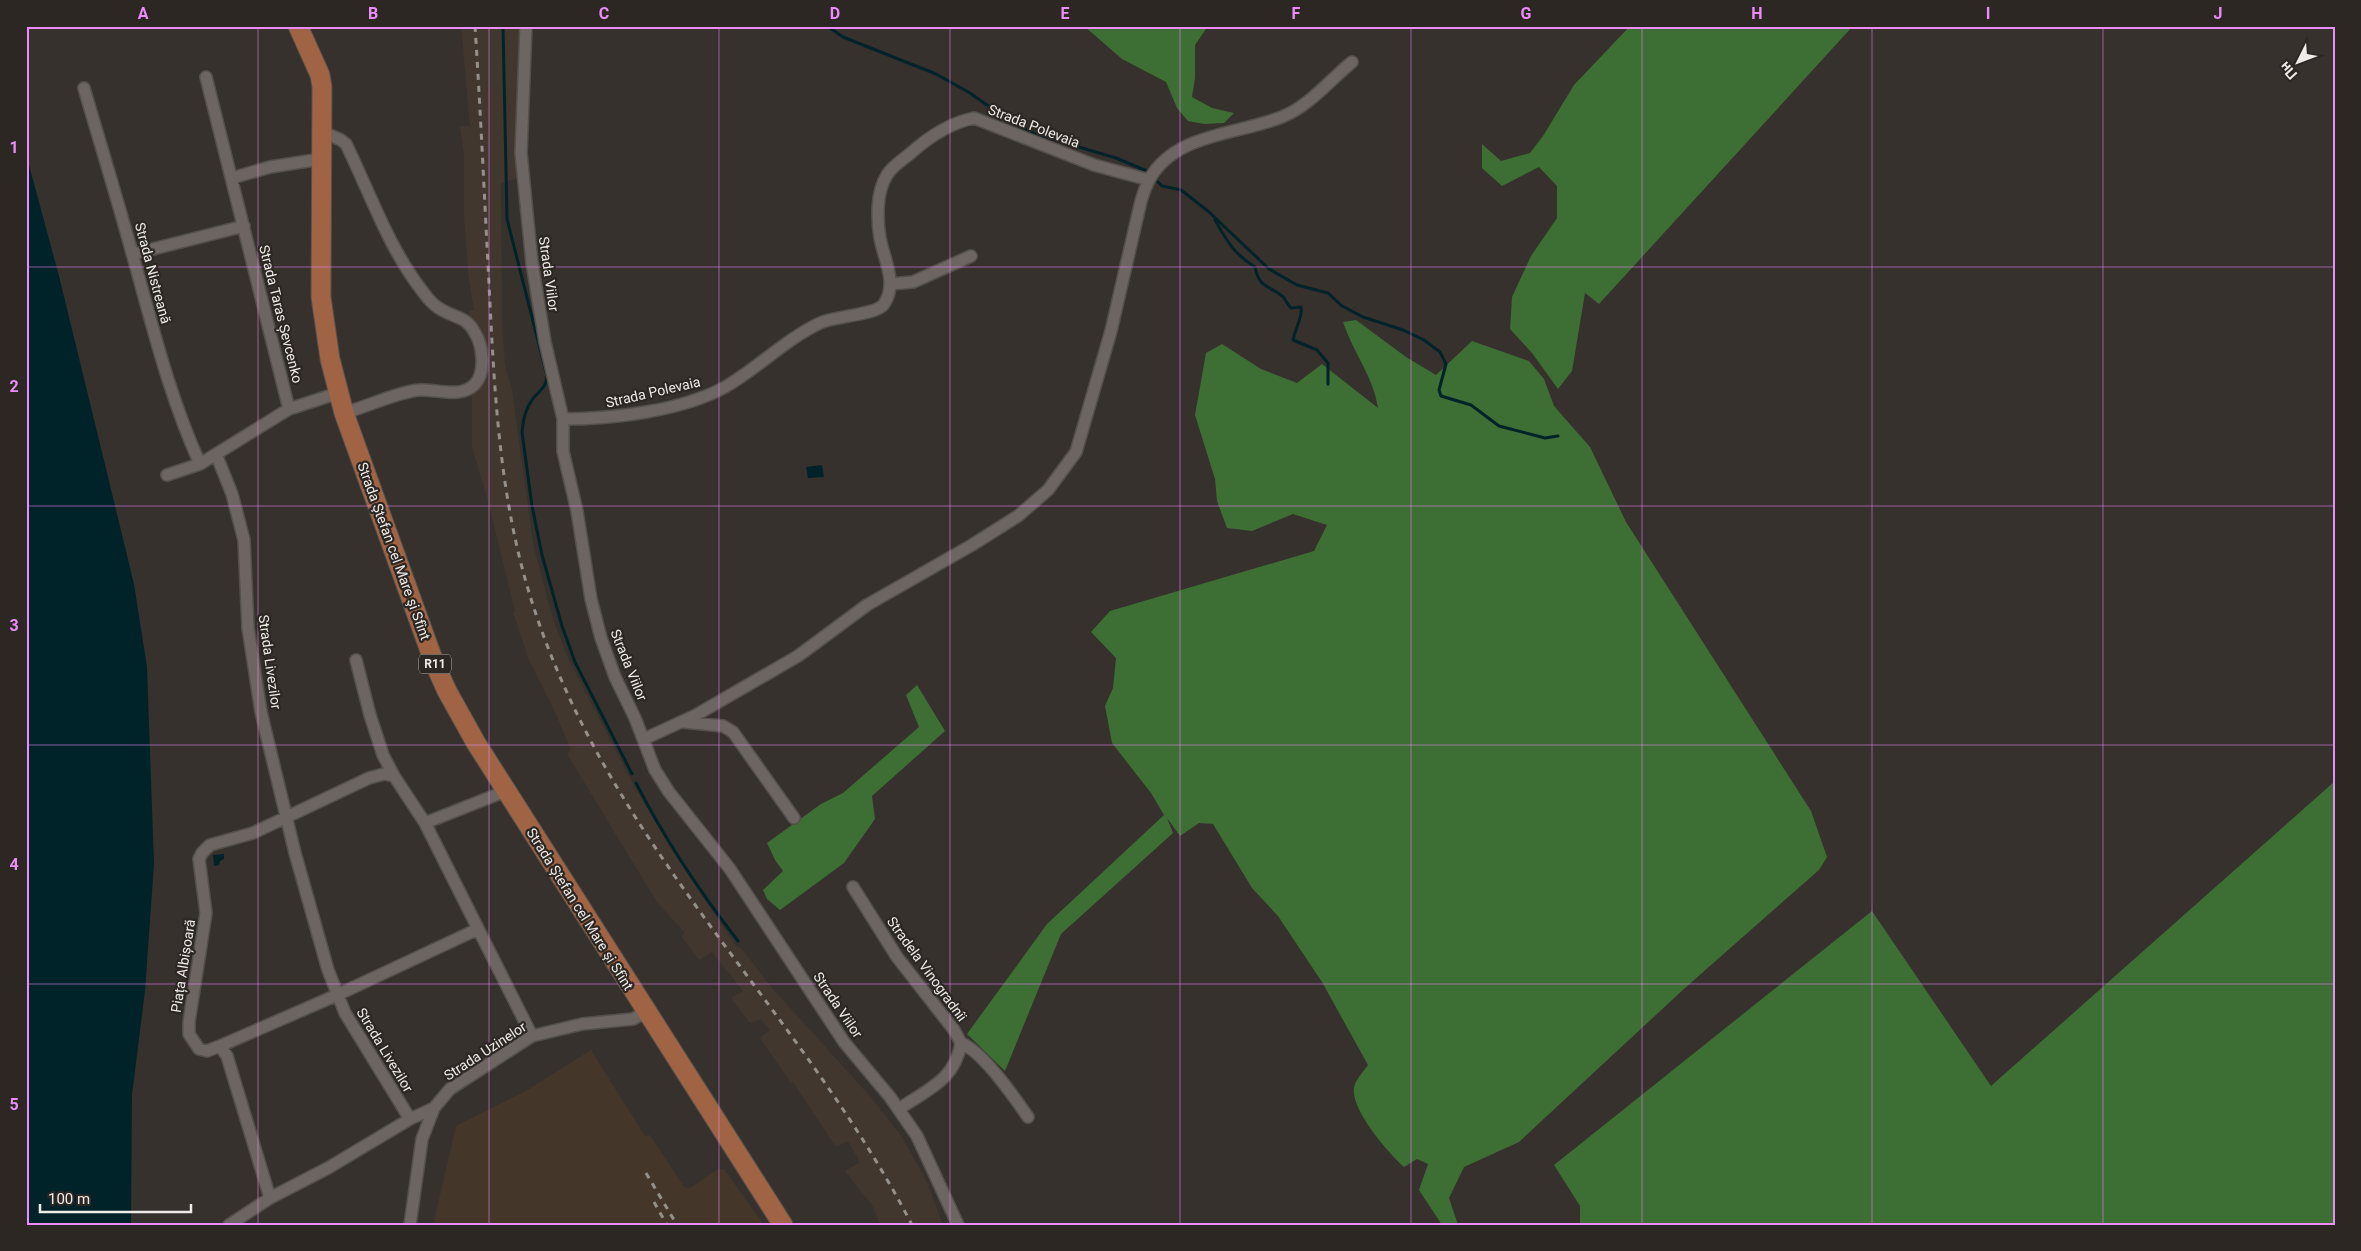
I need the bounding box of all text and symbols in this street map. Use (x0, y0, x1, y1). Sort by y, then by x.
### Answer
text: A (138, 4, 149, 23)
text: B (368, 4, 378, 23)
text: C (599, 4, 609, 23)
text: D (830, 4, 840, 23)
text: E (1061, 4, 1070, 23)
text: F (1292, 4, 1301, 23)
text: G (1521, 4, 1532, 23)
text: H (1751, 4, 1763, 23)
text: I (1986, 4, 1990, 23)
text: J (2214, 4, 2222, 23)
north arrow (2274, 38, 2324, 88)
text: Пн (2276, 59, 2300, 83)
street label: Strada Polevaia (986, 101, 1082, 151)
text: 1 (9, 138, 19, 157)
street label: Strada Nistreană (132, 221, 174, 325)
street label: Strada Viilor (536, 235, 562, 313)
street label: Strada Taras Șevcenko (255, 243, 306, 385)
street label: Strada Polevaia (604, 373, 702, 411)
text: 2 (9, 377, 19, 396)
street label: Strada Ştefan cel Mare şi Sfînt (354, 460, 434, 642)
street label: Strada Livezilor (255, 614, 285, 711)
text: 3 (9, 616, 19, 635)
street label: Strada Viilor (607, 627, 651, 703)
road number: R11 (419, 654, 451, 674)
street label: Strada Ştefan cel Mare şi Sfînt (523, 825, 637, 993)
text: 4 (9, 855, 19, 874)
street label: Stradela Vinogradnîi (884, 914, 970, 1024)
street label: Piața Albișoară (168, 918, 199, 1014)
street label: Strada Viilor (810, 969, 866, 1041)
street label: Strada Livezilor (354, 1005, 417, 1095)
street label: Strada Uzinelor (441, 1018, 529, 1083)
text: 5 (9, 1095, 19, 1114)
scale bar (40, 1181, 191, 1213)
text: 100 m (48, 1190, 90, 1208)

